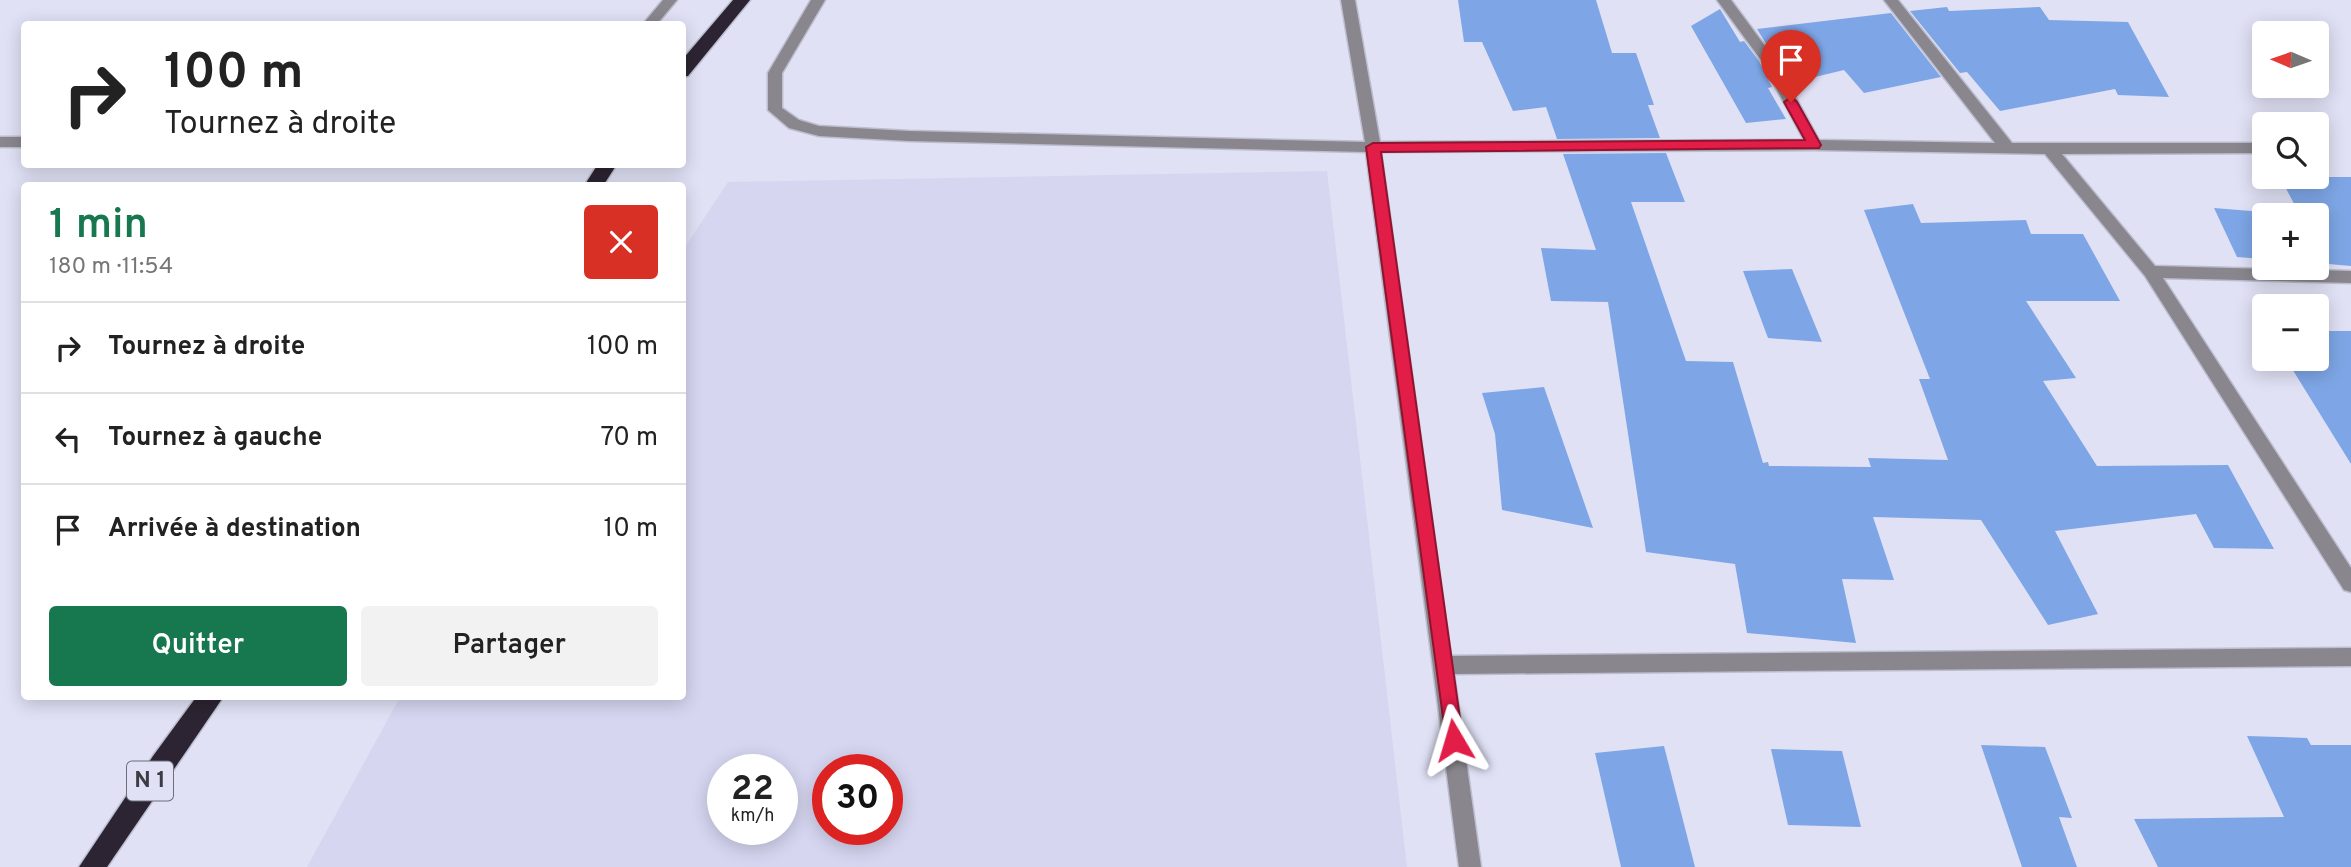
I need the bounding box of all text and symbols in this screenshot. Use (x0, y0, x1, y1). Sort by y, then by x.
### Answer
north arrow (2252, 21, 2329, 98)
map controls (2252, 21, 2329, 371)
pin (1761, 30, 1821, 102)
icon: arrive (1772, 41, 1810, 79)
text: 100 m (164, 44, 303, 106)
icon: right (49, 49, 140, 140)
text: Tournez à droite (164, 105, 396, 145)
button: search (2252, 112, 2329, 189)
text: 1 min (49, 200, 148, 253)
button: + (2252, 203, 2329, 280)
button: close (584, 205, 658, 279)
text: 180 m · 11:54 (49, 253, 173, 282)
button: − (2252, 294, 2329, 371)
icon: right (49, 329, 87, 367)
text: Tournez à droite (108, 331, 305, 364)
text: 100 m (587, 331, 658, 364)
icon: left (49, 420, 87, 458)
text: Tournez à gauche (108, 422, 322, 455)
text: 70 m (600, 422, 658, 455)
icon: arrive (49, 511, 87, 549)
text: Arrivée à destination (108, 513, 361, 546)
text: 10 m (603, 513, 658, 546)
button: Quitter (49, 606, 347, 686)
button: Partager (361, 606, 658, 686)
position arrow (1417, 703, 1491, 777)
speed limit sign: 30 (812, 754, 903, 845)
road number: N 1 (127, 762, 173, 800)
text: 22 (731, 768, 774, 812)
text: km/h (731, 805, 774, 828)

